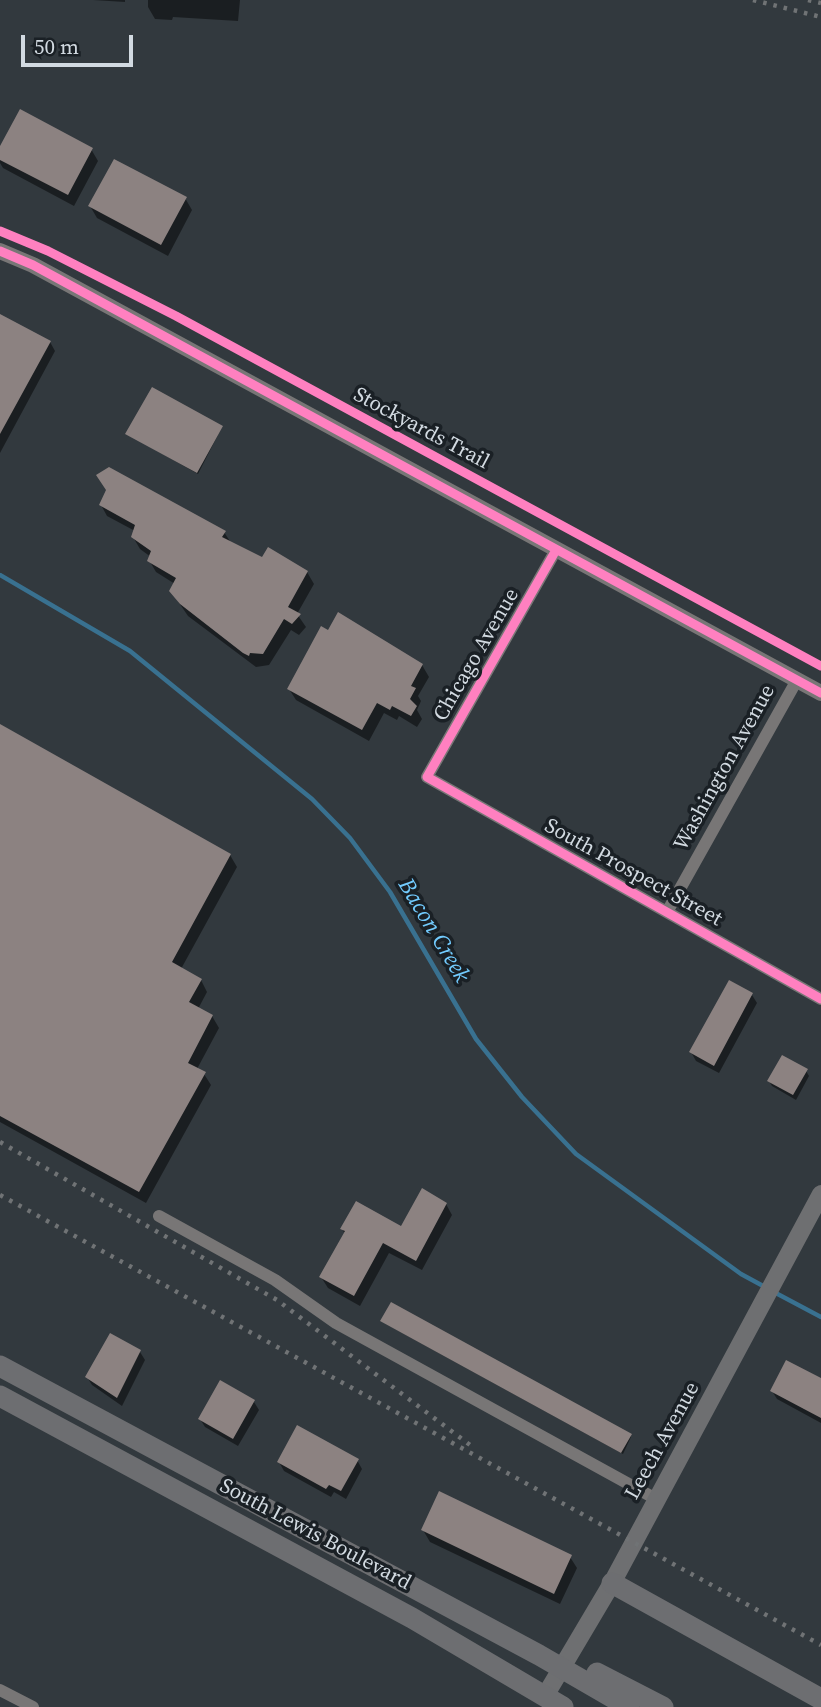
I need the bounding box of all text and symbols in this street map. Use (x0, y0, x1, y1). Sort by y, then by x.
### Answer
scale bar (24, 21, 136, 65)
text: 50 m (34, 32, 79, 61)
street label: Stockyards Trail (349, 383, 493, 475)
street label: Chicago Avenue (429, 584, 525, 726)
street label: Washington Avenue (669, 681, 781, 855)
street label: South Prospect Street (540, 814, 726, 932)
water label: Bacon Creek (391, 874, 475, 988)
street label: Leech Avenue (620, 1378, 706, 1504)
street label: South Lewis Boulevard (215, 1474, 415, 1596)

